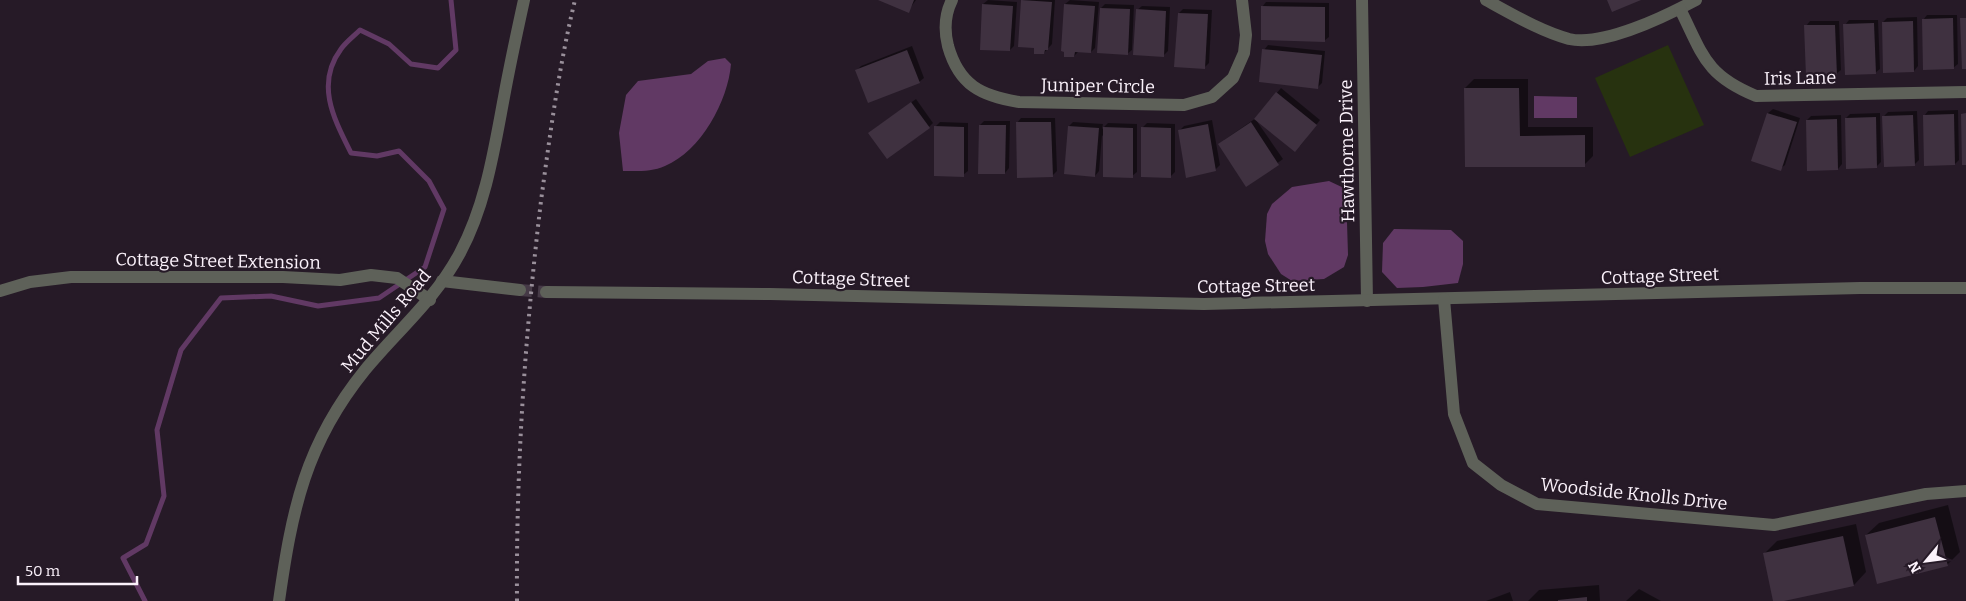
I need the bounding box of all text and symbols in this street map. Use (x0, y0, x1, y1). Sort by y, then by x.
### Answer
street label: Iris Lane (1764, 66, 1836, 90)
street label: Juniper Circle (1040, 74, 1155, 98)
street label: Hawthorne Drive (1335, 79, 1359, 223)
street label: Cottage Street Extension (115, 248, 322, 274)
street label: Cottage Street (1601, 263, 1720, 289)
street label: Mud Mills Road (337, 265, 436, 377)
street label: Cottage Street (792, 266, 911, 292)
street label: Cottage Street (1197, 274, 1316, 298)
street label: Woodside Knolls Drive (1540, 473, 1728, 515)
north arrow (1901, 536, 1951, 586)
scale bar (18, 554, 136, 586)
text: N (1905, 558, 1925, 576)
text: 50 m (25, 562, 61, 580)

